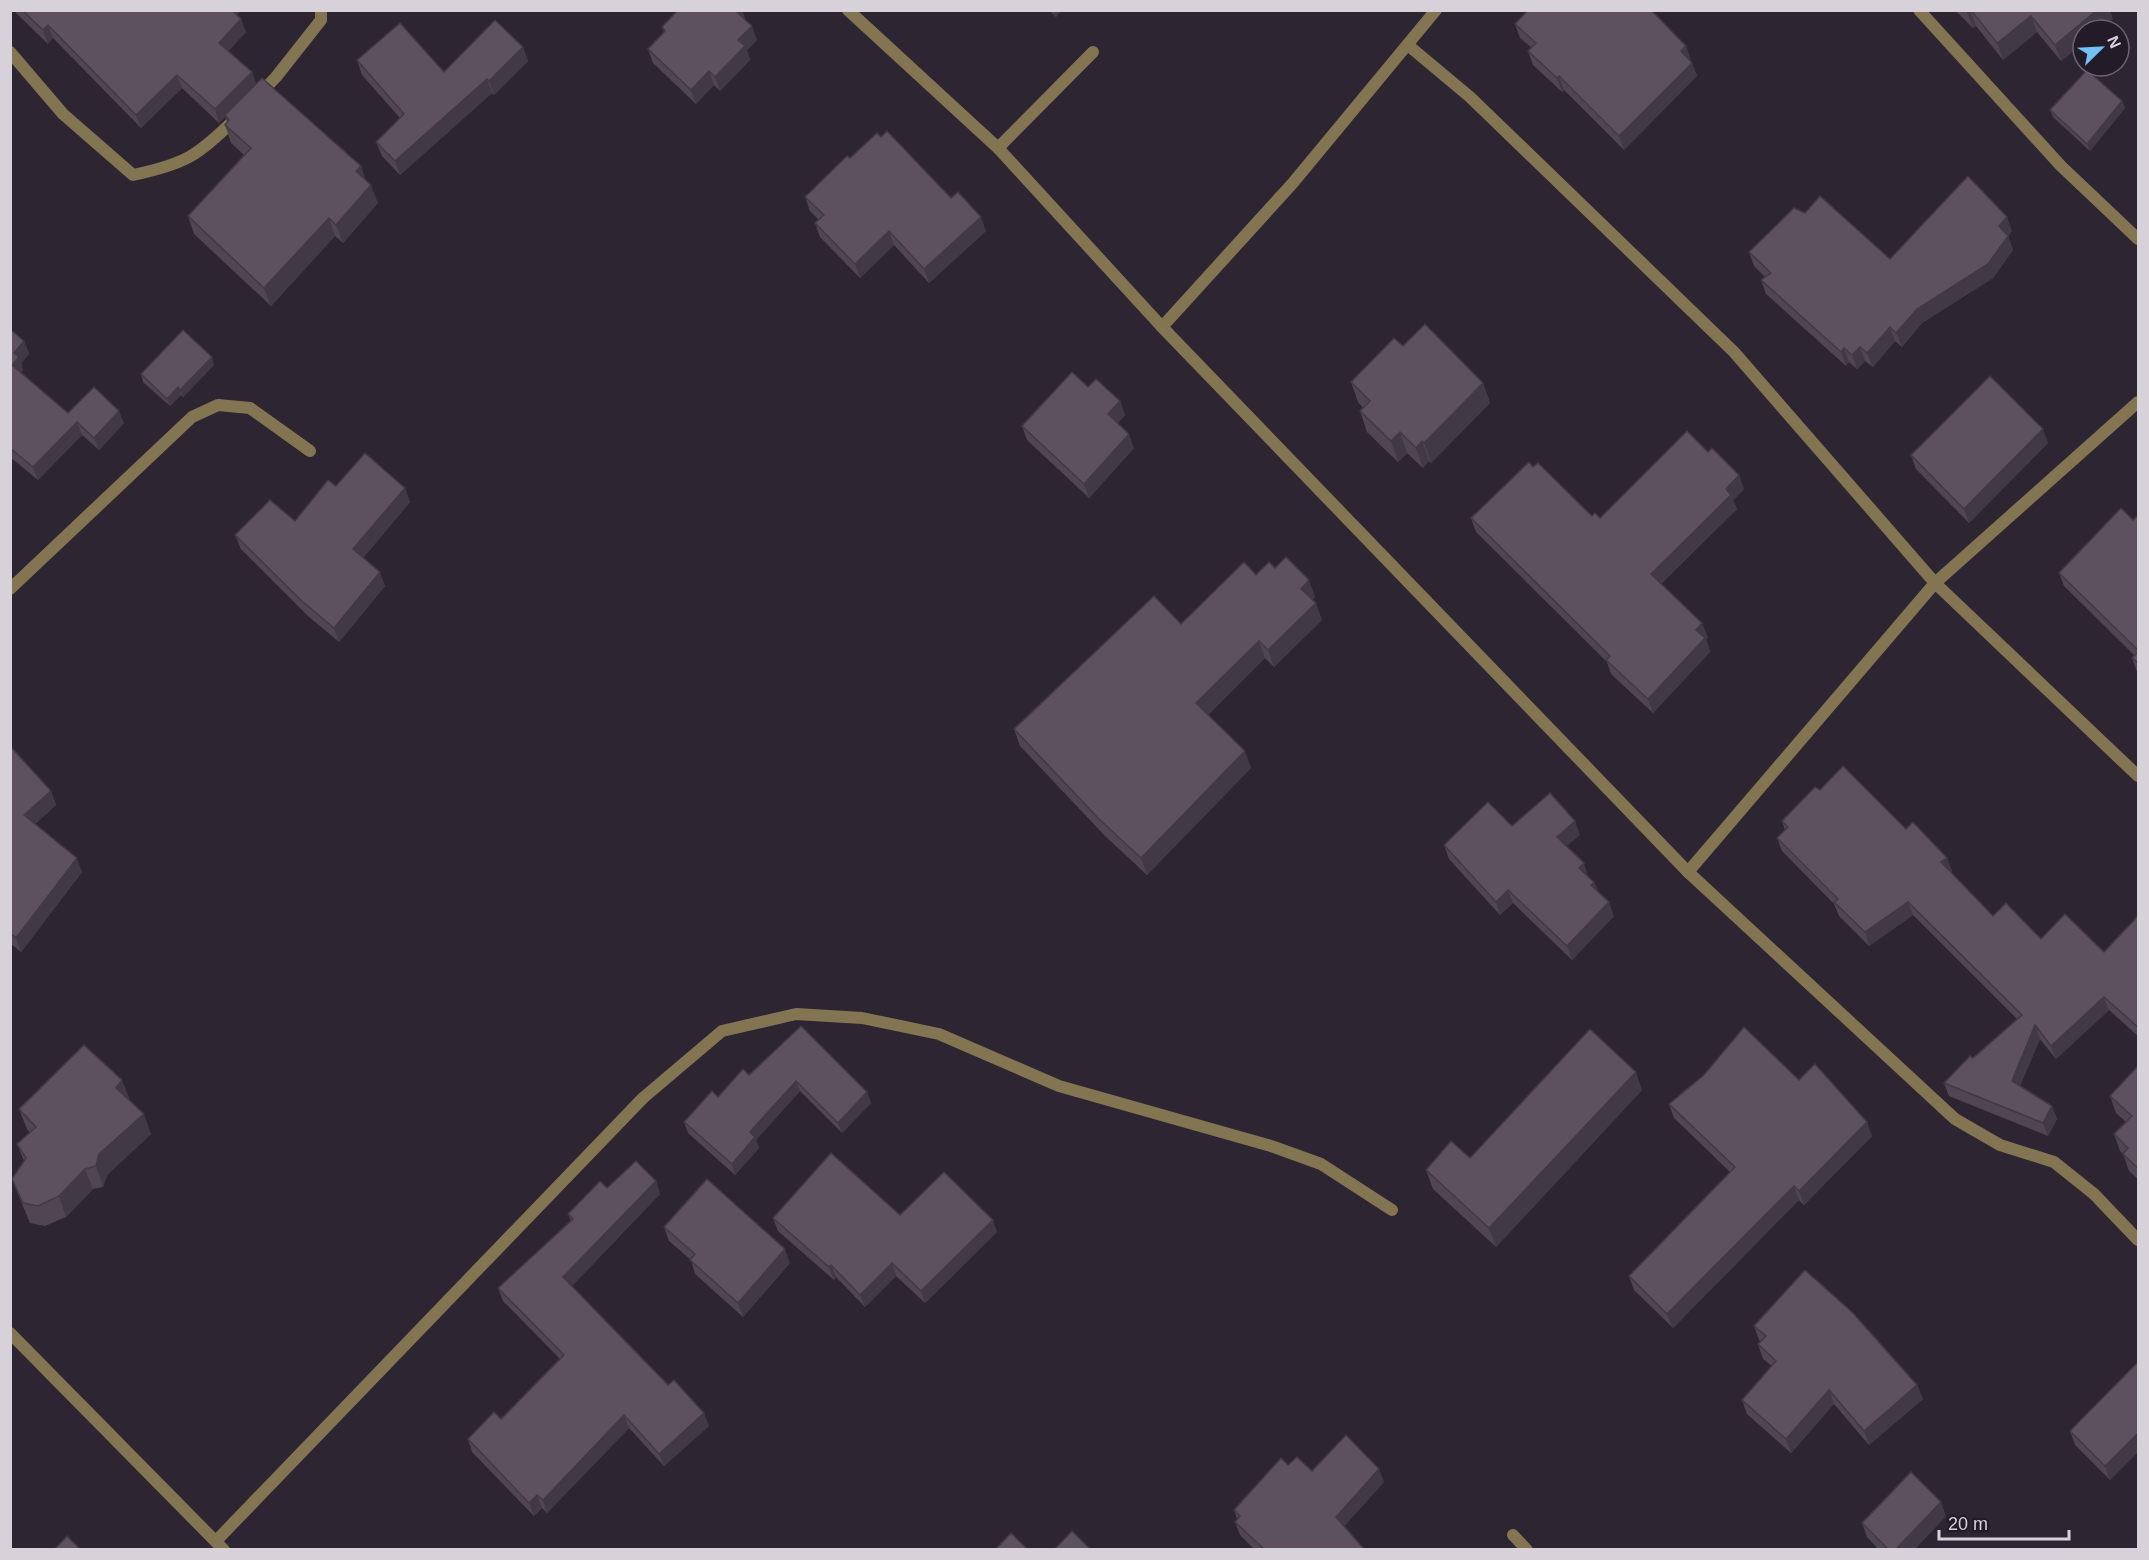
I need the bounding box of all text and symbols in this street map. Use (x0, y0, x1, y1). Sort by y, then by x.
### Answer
north arrow (2071, 18, 2131, 78)
text: N (2104, 33, 2124, 51)
scale bar (1939, 1503, 2070, 1541)
text: 20 m (1948, 1514, 1988, 1534)

